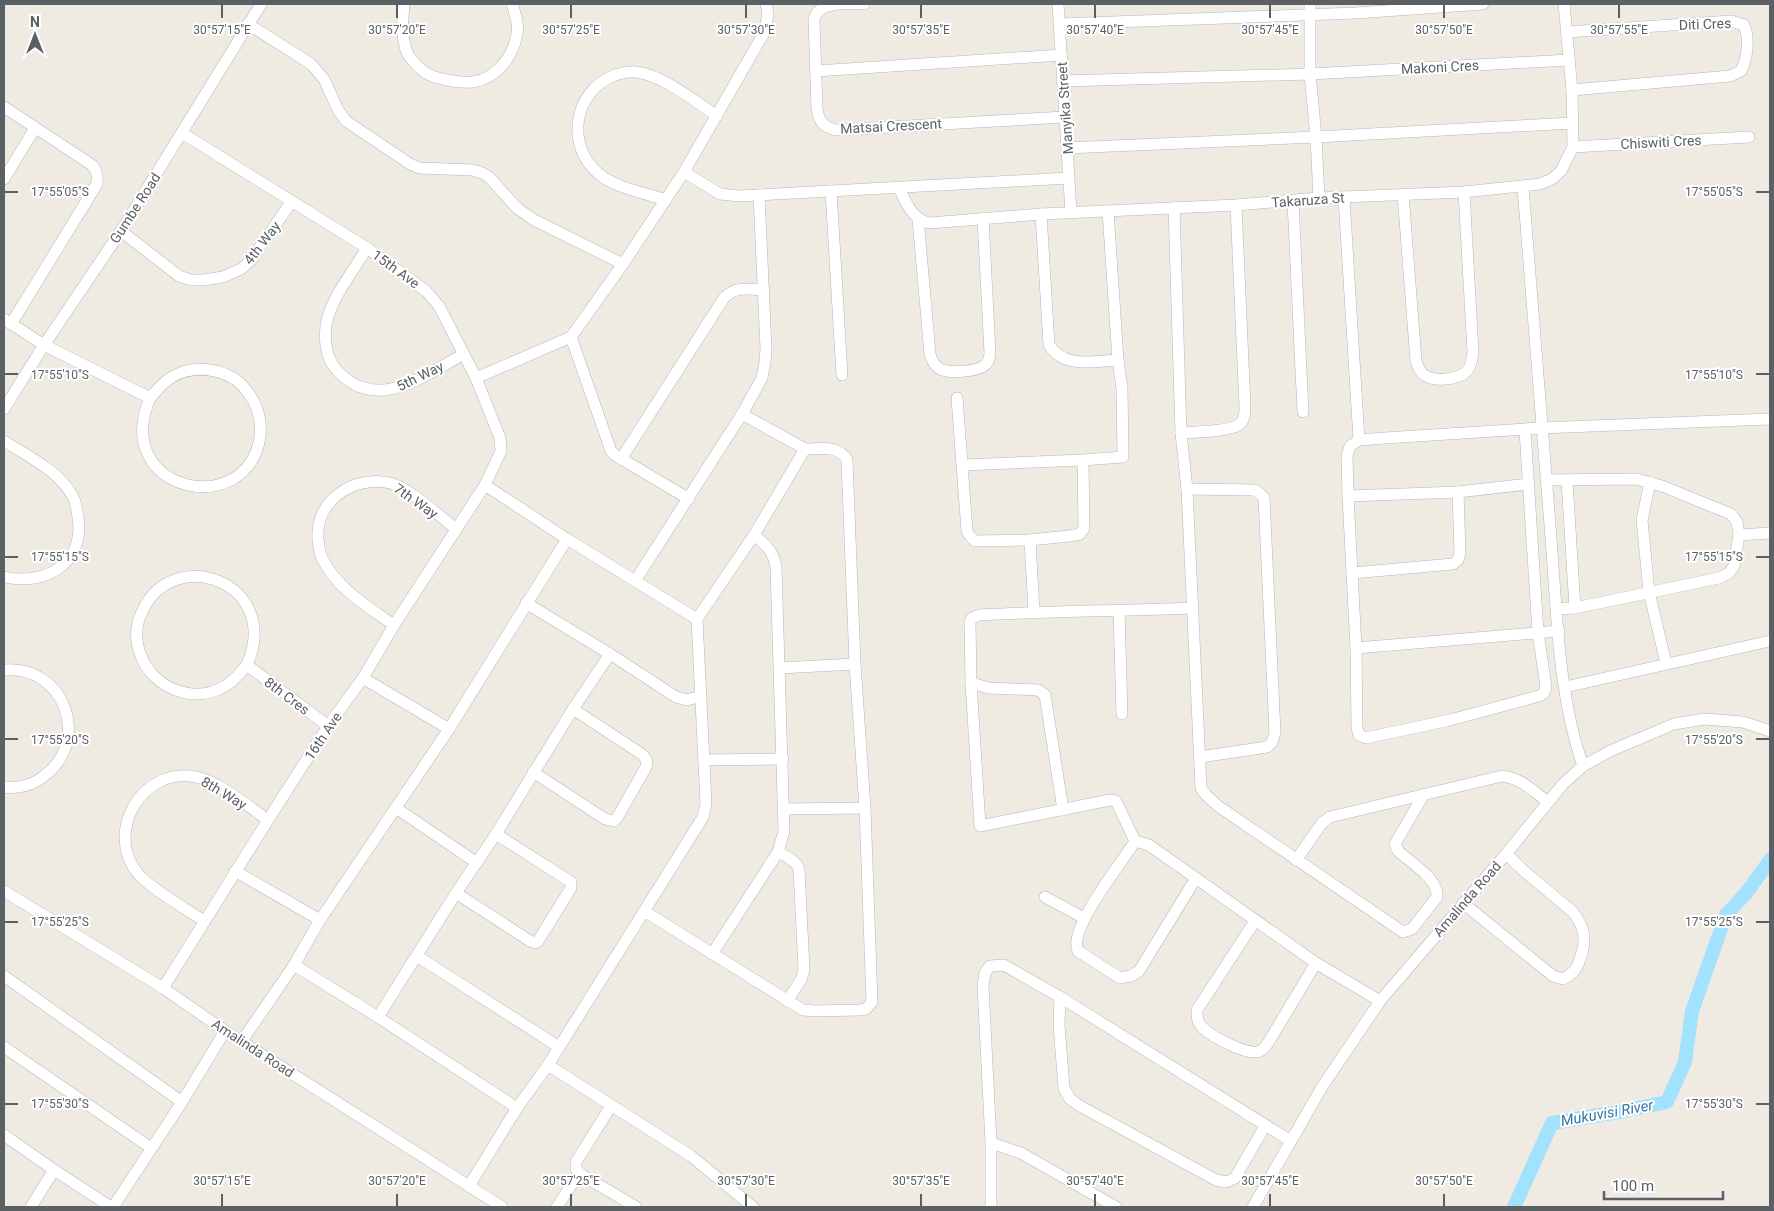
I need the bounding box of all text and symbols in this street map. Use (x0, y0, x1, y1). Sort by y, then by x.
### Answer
north arrow (10, 10, 60, 60)
text: N (30, 14, 40, 30)
street label: Diti Cres (1679, 15, 1731, 33)
text: 30°57'15"E (193, 23, 251, 37)
text: 30°57'20"E (368, 23, 426, 37)
text: 30°57'25"E (542, 23, 600, 37)
text: 30°57'30"E (717, 23, 775, 37)
text: 30°57'35"E (892, 23, 950, 37)
text: 30°57'40"E (1066, 23, 1124, 37)
text: 30°57'45"E (1241, 23, 1299, 37)
text: 30°57'50"E (1415, 23, 1473, 37)
text: 30°57'55"E (1590, 23, 1648, 37)
street label: Makoni Cres (1401, 57, 1479, 77)
street label: Manyika Street (1054, 61, 1076, 155)
street label: Matsai Crescent (840, 115, 943, 137)
street label: Chiswiti Cres (1620, 132, 1702, 152)
street label: Gumbe Road (106, 170, 164, 246)
text: 17°55'05"S (31, 185, 89, 199)
text: 17°55'05"S (1685, 185, 1743, 199)
street label: Takaruza St (1271, 189, 1346, 211)
street label: 4th Way (240, 218, 284, 268)
street label: 15th Ave (369, 247, 423, 291)
street label: 5th Way (394, 358, 446, 394)
text: 17°55'10"S (31, 368, 89, 382)
text: 17°55'10"S (1685, 368, 1743, 382)
street label: 7th Way (391, 480, 441, 522)
text: 17°55'15"S (31, 550, 89, 564)
text: 17°55'15"S (1685, 550, 1743, 564)
street label: 8th Cres (261, 674, 313, 718)
street label: 16th Ave (301, 709, 345, 763)
text: 17°55'20"S (31, 733, 89, 747)
text: 17°55'20"S (1685, 733, 1743, 747)
street label: 8th Way (198, 773, 250, 813)
street label: Amalinda Road (1430, 858, 1504, 940)
text: 17°55'25"S (31, 915, 89, 929)
text: 17°55'25"S (1685, 915, 1743, 929)
street label: Amalinda Road (209, 1016, 297, 1080)
water label: Mukuvisi River (1559, 1096, 1656, 1130)
text: 17°55'30"S (31, 1097, 89, 1111)
text: 17°55'30"S (1685, 1097, 1743, 1111)
scale bar (1604, 1168, 1723, 1200)
text: 30°57'15"E (193, 1174, 251, 1188)
text: 30°57'20"E (368, 1174, 426, 1188)
text: 30°57'25"E (542, 1174, 600, 1188)
text: 30°57'30"E (717, 1174, 775, 1188)
text: 30°57'35"E (892, 1174, 950, 1188)
text: 30°57'40"E (1066, 1174, 1124, 1188)
text: 30°57'45"E (1241, 1174, 1299, 1188)
text: 30°57'50"E (1415, 1174, 1473, 1188)
text: 100 m (1612, 1177, 1654, 1195)

